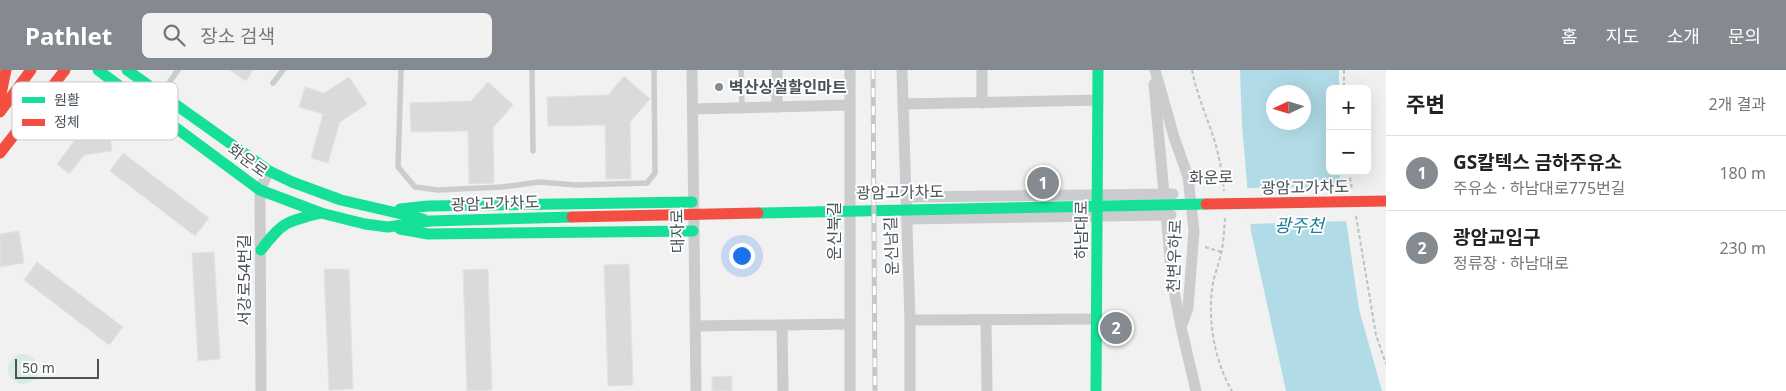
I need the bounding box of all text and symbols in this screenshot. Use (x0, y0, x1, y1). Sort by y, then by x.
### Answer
search box (142, 13, 492, 58)
text: Pathlet (25, 19, 112, 52)
icon: search (160, 21, 188, 49)
text: 장소 검색 (200, 23, 275, 49)
text: 홈 (1561, 24, 1578, 48)
text: 지도 (1606, 24, 1639, 48)
text: 소개 (1667, 24, 1700, 48)
text: 문의 (1728, 24, 1761, 48)
place label: 벽산상설할인마트 (729, 76, 847, 98)
marker: 벽산상설할인마트 (713, 81, 725, 93)
legend (12, 82, 178, 140)
north arrow (1266, 85, 1311, 130)
map controls (1326, 85, 1371, 175)
button: + (1326, 85, 1371, 130)
text: 원활 (54, 90, 80, 109)
text: 주변 (1406, 90, 1445, 118)
text: 2개 결과 (1709, 93, 1766, 115)
text: 정체 (54, 112, 80, 131)
button: − (1326, 130, 1371, 175)
street label: 화운로 (224, 138, 273, 182)
text: GS칼텍스 금하주유소 (1453, 149, 1622, 175)
text: 1 (1417, 162, 1427, 184)
text: 180 m (1719, 162, 1766, 184)
pin: 1 (1027, 164, 1059, 202)
street label: 화운로 (1189, 166, 1234, 188)
street label: 광암고가차도 (1261, 175, 1350, 199)
text: 주유소 · 하남대로775번길 (1453, 177, 1626, 199)
street label: 광암고가차도 (856, 180, 945, 204)
street label: 광암고가차도 (450, 190, 540, 216)
street label: 하남대로 (1070, 200, 1092, 259)
street label: 운신북길 (823, 202, 845, 260)
street label: 대자로 (666, 208, 688, 253)
water label: 광주천 (1274, 213, 1326, 237)
street label: 운신남길 (879, 216, 903, 276)
street label: 천변우하로 (1162, 219, 1186, 293)
text: 광암교입구 (1453, 224, 1540, 250)
street label: 서강로54번길 (233, 234, 255, 326)
text: 2 (1417, 237, 1427, 259)
text: 230 m (1719, 237, 1766, 259)
your location (729, 243, 755, 269)
text: 정류장 · 하남대로 (1453, 252, 1569, 274)
pin: 2 (1100, 309, 1132, 347)
scale bar (15, 356, 99, 379)
text: 50 m (22, 358, 55, 377)

